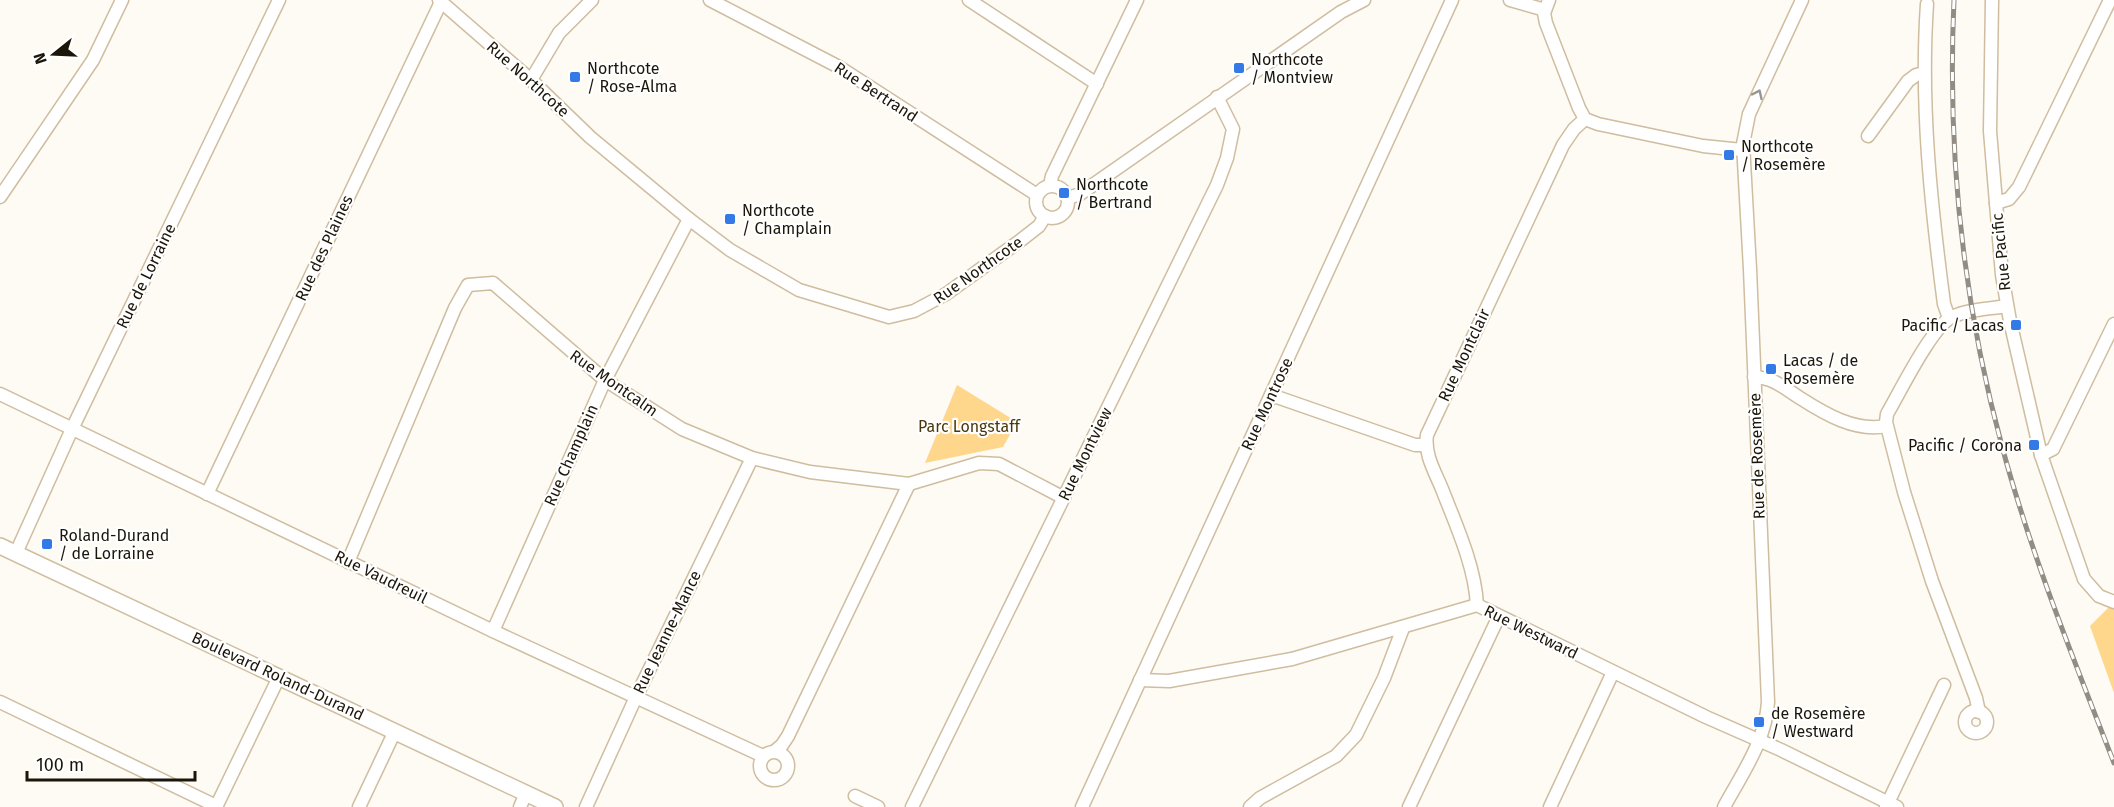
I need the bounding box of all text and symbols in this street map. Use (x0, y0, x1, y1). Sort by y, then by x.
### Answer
north arrow (24, 24, 84, 84)
street label: Rue Northcote (483, 37, 573, 121)
place label: Northcote / Montview (1251, 50, 1334, 87)
text: N (30, 51, 51, 66)
street label: Rue Bertrand (831, 58, 921, 126)
place label: Northcote / Rose-Alma (587, 59, 677, 96)
marker: Northcote / Montview (1232, 61, 1246, 75)
marker: Northcote / Rose-Alma (568, 70, 582, 84)
one-way arrow (1751, 90, 1763, 101)
place label: Northcote / Rosemère (1741, 137, 1825, 174)
marker: Northcote / Rosemère (1722, 148, 1736, 162)
place label: Northcote / Bertrand (1076, 175, 1152, 212)
marker: Northcote / Bertrand (1057, 186, 1071, 200)
street label: Rue des Plaines (291, 192, 357, 304)
place label: Northcote / Champlain (742, 201, 832, 238)
marker: Northcote / Champlain (723, 212, 737, 226)
street label: Rue Pacific (1987, 212, 2015, 292)
street label: Rue de Lorraine (112, 220, 180, 332)
street label: Rue Northcote (930, 232, 1026, 308)
street label: Rue Montclair (1434, 305, 1494, 404)
place label: Pacific / Lacas (1901, 316, 2004, 335)
marker: Pacific / Lacas (2009, 318, 2023, 332)
street label: Rue Montcalm (566, 346, 662, 420)
place label: Lacas / de Rosemère (1783, 351, 1858, 388)
street label: Rue Montrose (1237, 355, 1297, 453)
marker: Lacas / de Rosemère (1764, 362, 1778, 376)
street label: Rue de Rosemère (1745, 393, 1769, 519)
street label: Rue Champlain (540, 401, 602, 509)
street label: Rue Montview (1054, 404, 1116, 504)
park label: Parc Longstaff (918, 417, 1022, 436)
place label: Pacific / Corona (1908, 436, 2022, 455)
marker: Pacific / Corona (2027, 438, 2041, 452)
place label: Roland-Durand / de Lorraine (59, 526, 169, 563)
marker: Roland-Durand / de Lorraine (40, 537, 54, 551)
street label: Rue Vaudreuil (332, 546, 431, 608)
street label: Rue Jeanne-Mance (629, 567, 705, 697)
street label: Rue Westward (1481, 601, 1581, 663)
street label: Boulevard Roland-Durand (189, 628, 367, 724)
place label: de Rosemère / Westward (1771, 704, 1865, 741)
marker: de Rosemère / Westward (1752, 715, 1766, 729)
scale bar (27, 744, 195, 782)
text: 100 m (36, 754, 84, 776)

